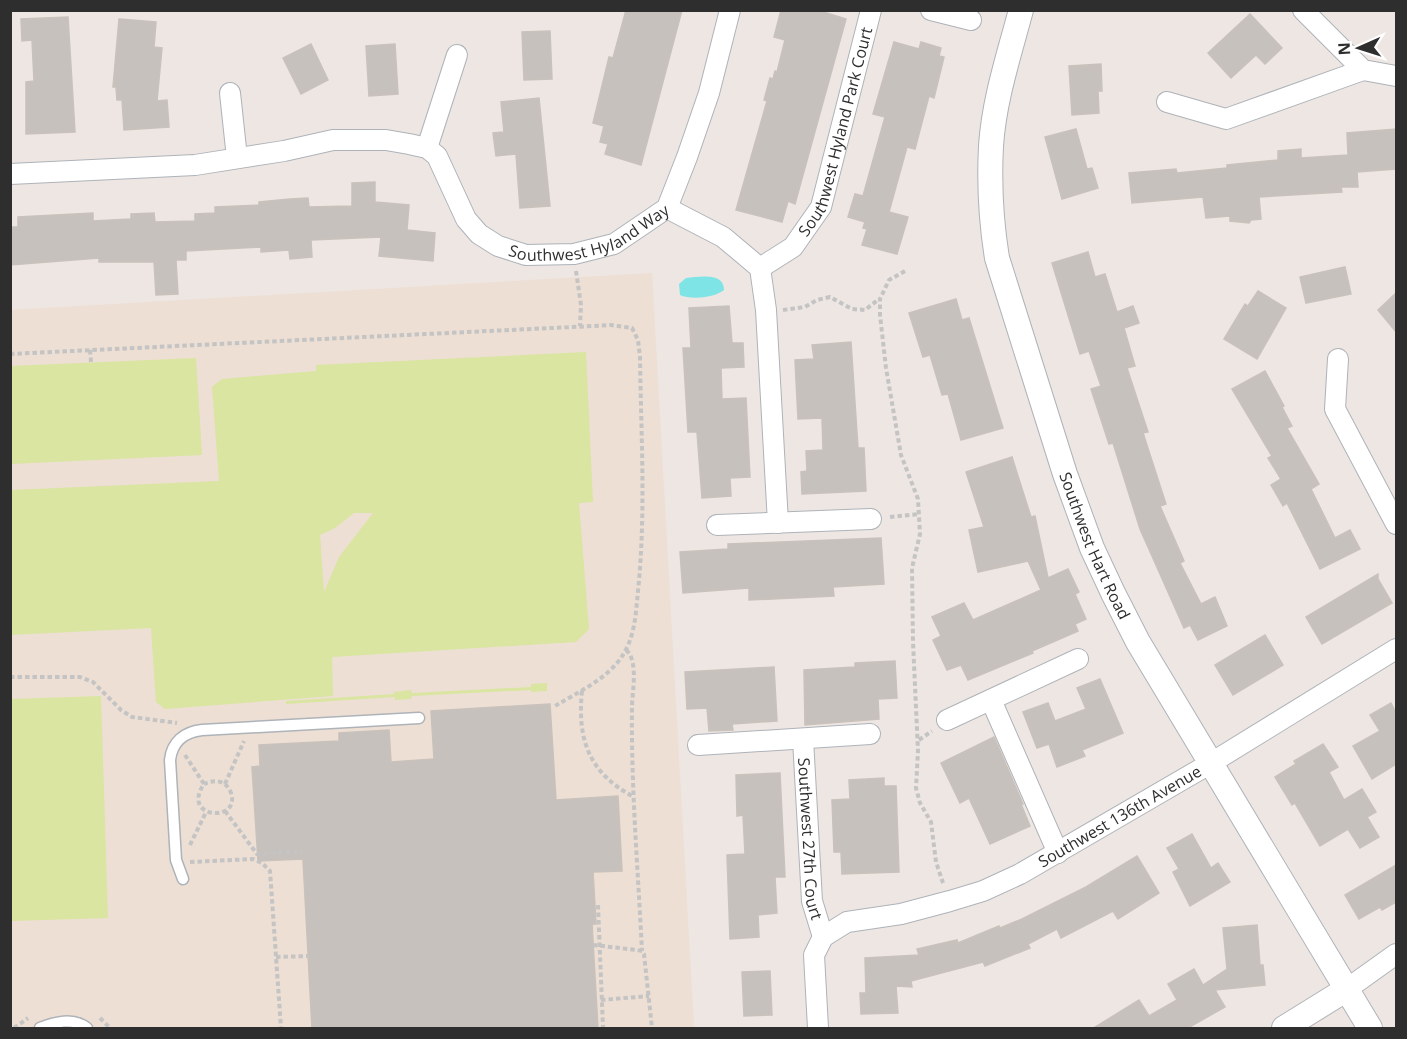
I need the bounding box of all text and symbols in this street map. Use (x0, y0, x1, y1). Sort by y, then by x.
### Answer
north arrow (1329, 18, 1389, 78)
street label: Southwest Hyland Park Court (793, 24, 877, 241)
text: N (1333, 42, 1355, 56)
street label: Southwest Hyland Way (506, 198, 674, 266)
street label: Southwest Hart Road (1054, 469, 1136, 623)
street label: Southwest 27th Court (793, 757, 828, 923)
street label: Southwest 136th Avenue (1034, 760, 1205, 872)

